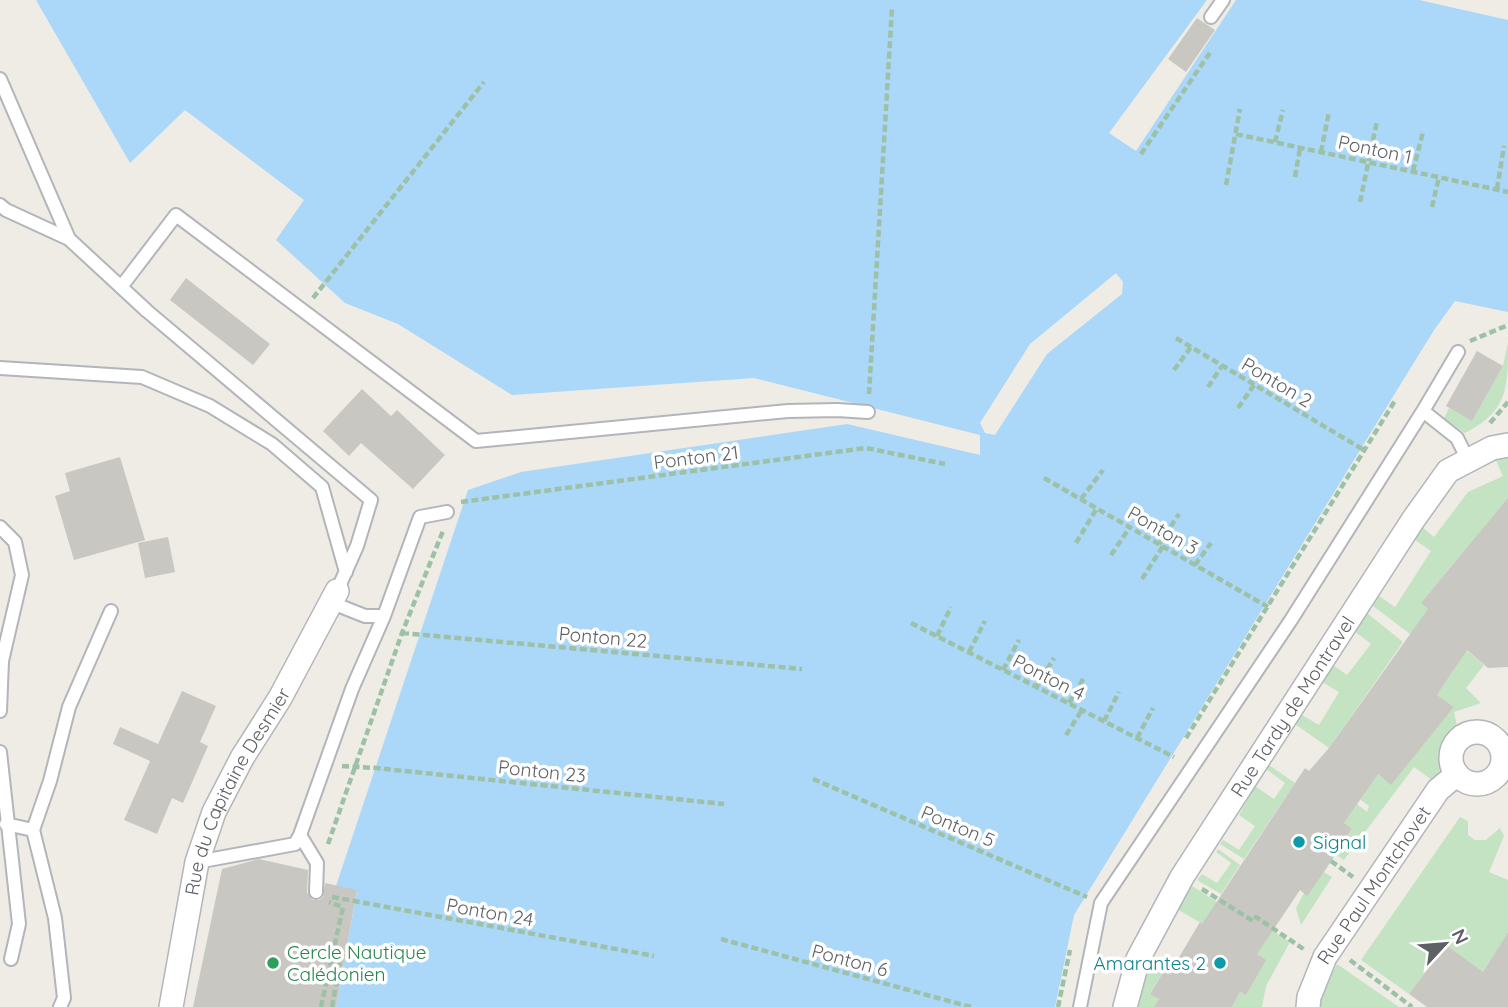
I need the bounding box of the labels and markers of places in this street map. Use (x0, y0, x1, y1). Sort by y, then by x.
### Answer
place label: Signal (1313, 830, 1366, 854)
marker: Signal (1291, 834, 1307, 850)
place label: Cercle Nautique Calédonien (287, 940, 427, 986)
place label: Amarantes 2 (1094, 951, 1206, 975)
marker: Cercle Nautique Calédonien (265, 955, 281, 971)
marker: Amarantes 2 (1212, 955, 1228, 971)

